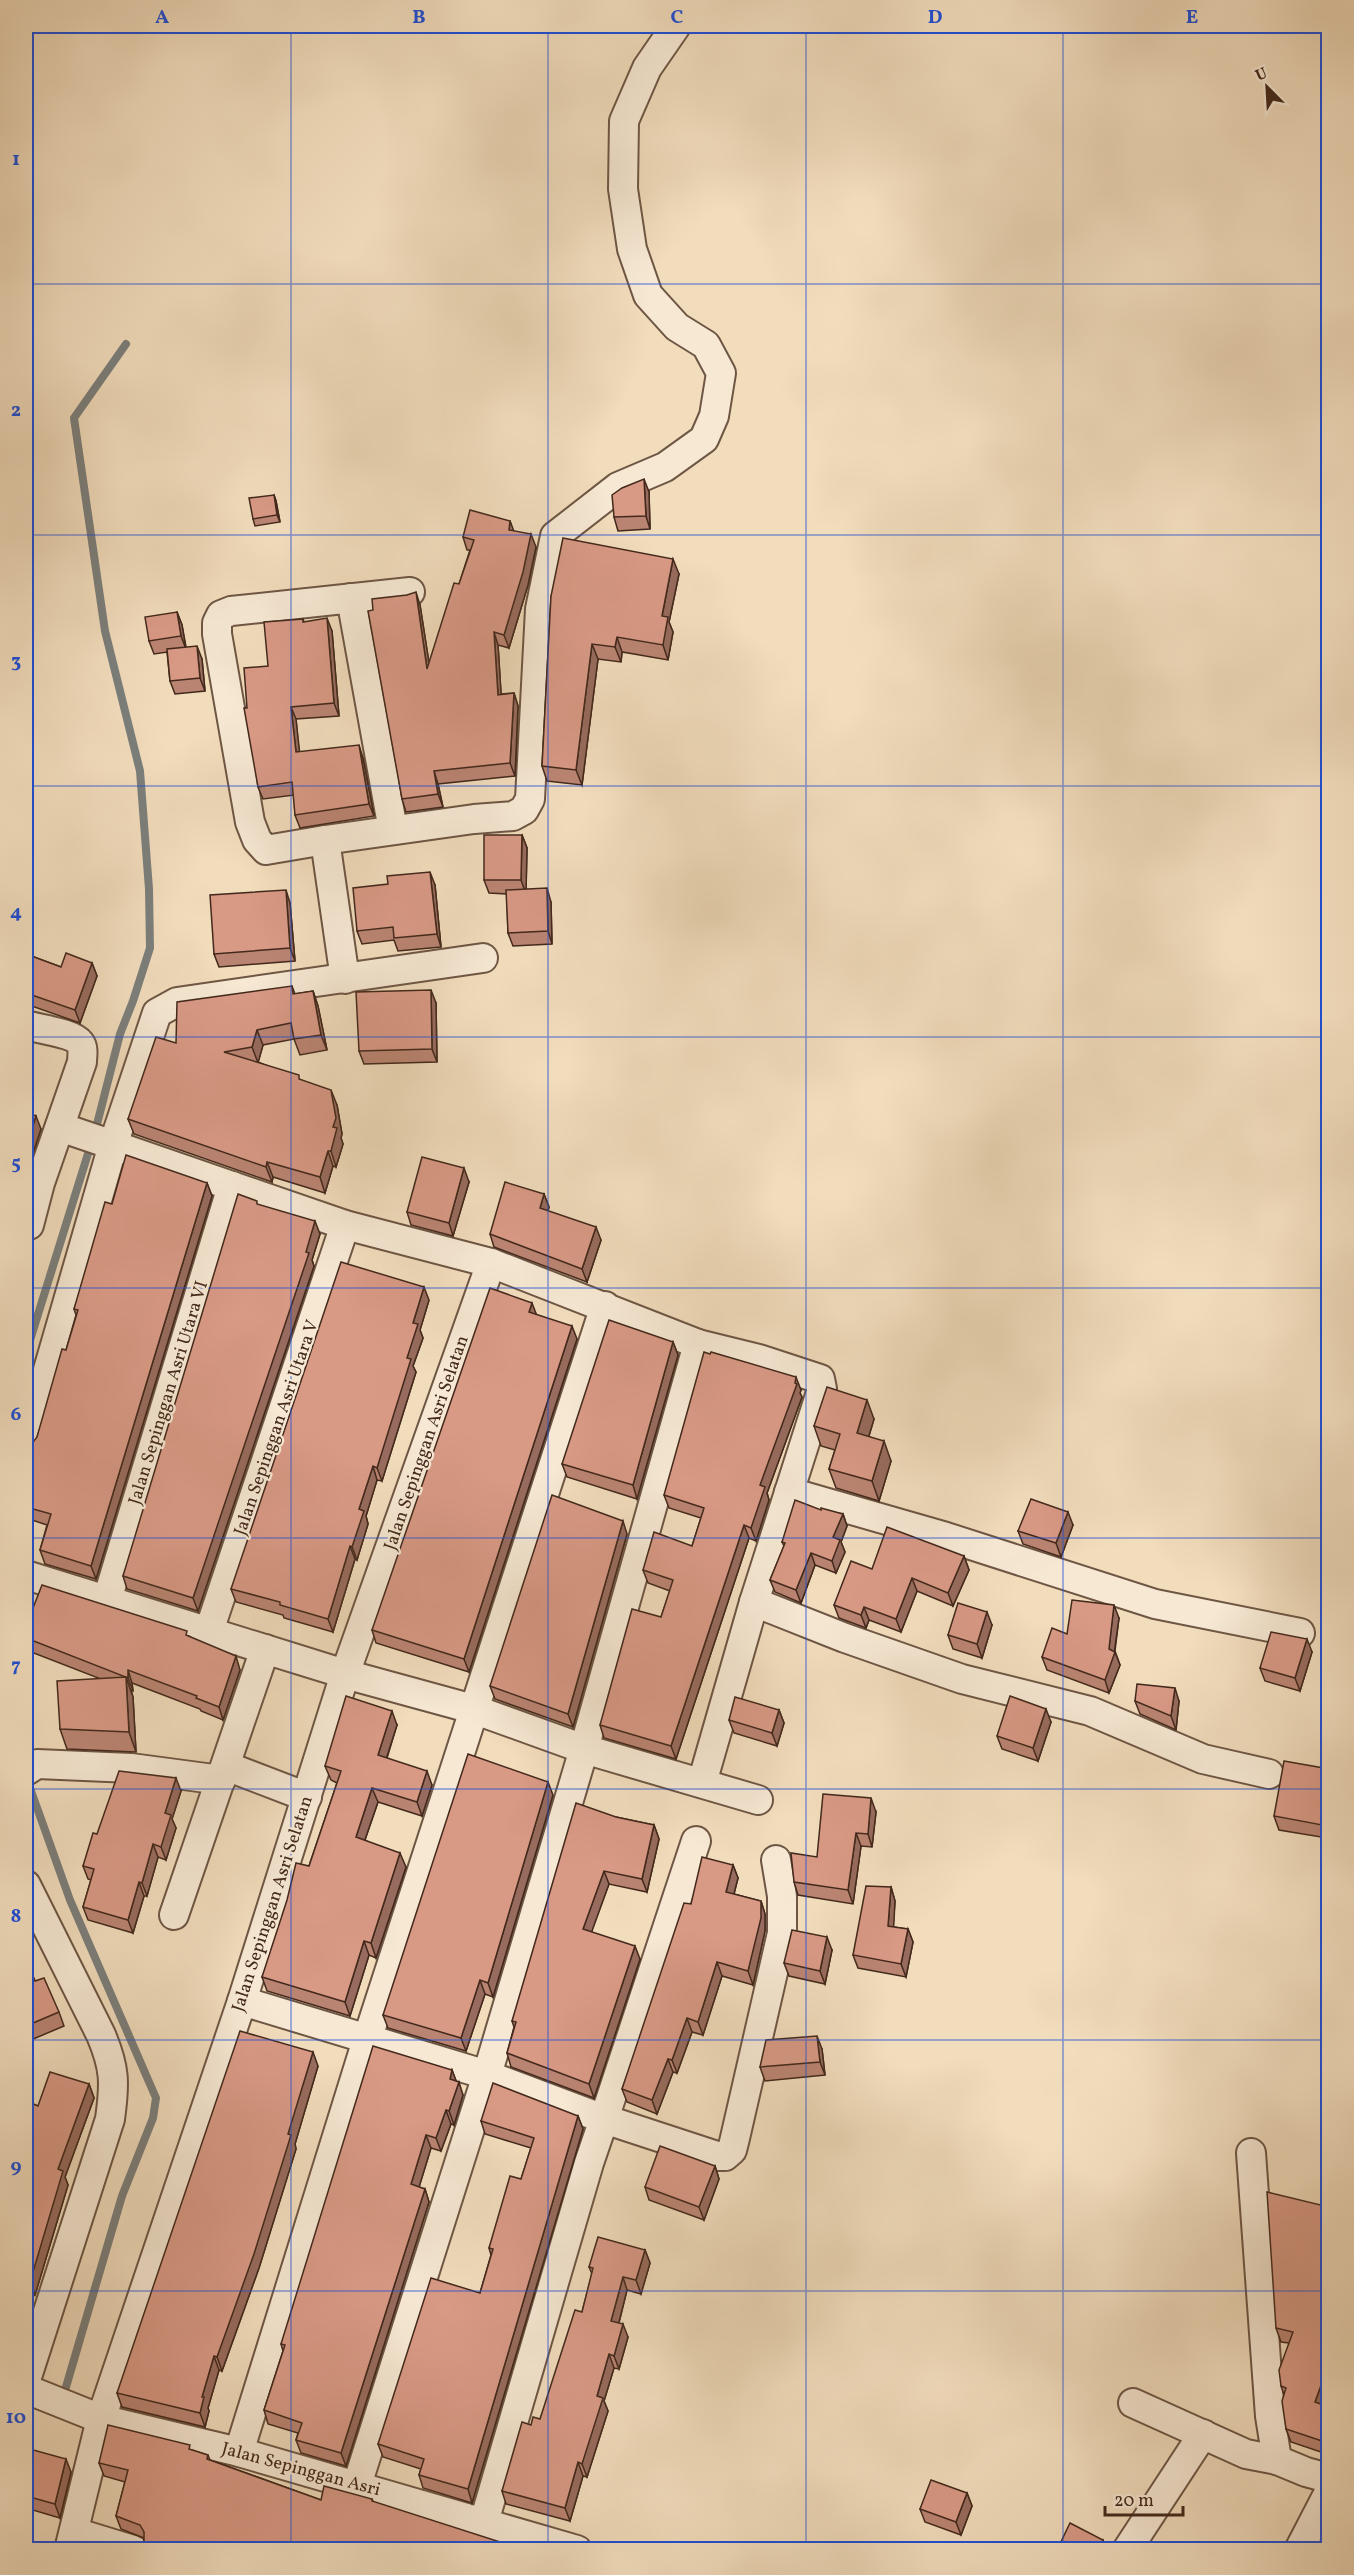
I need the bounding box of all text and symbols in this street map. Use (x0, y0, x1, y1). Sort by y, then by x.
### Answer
text: A (155, 4, 169, 32)
text: B (412, 4, 426, 32)
text: C (671, 4, 684, 32)
text: D (928, 4, 942, 32)
text: E (1186, 4, 1198, 32)
north arrow (1237, 57, 1297, 117)
text: U (1252, 63, 1271, 87)
text: 1 (12, 146, 20, 174)
text: 2 (11, 397, 21, 425)
text: 3 (11, 648, 21, 676)
text: 4 (10, 899, 22, 927)
text: 5 (11, 1150, 21, 1178)
street label: Jalan Sepinggan Asri Utara VI (123, 1278, 215, 1508)
street label: Jalan Sepinggan Asri Utara V (228, 1317, 326, 1539)
street label: Jalan Sepinggan Asri Selatan (378, 1332, 476, 1554)
text: 6 (11, 1401, 22, 1429)
text: 7 (11, 1652, 21, 1680)
street label: Jalan Sepinggan Asri Selatan (226, 1793, 320, 2015)
text: 8 (11, 1903, 21, 1931)
text: 9 (10, 2153, 22, 2181)
text: 10 (6, 2404, 26, 2432)
street label: Jalan Sepinggan Asri (219, 2437, 383, 2503)
scale bar (1105, 2479, 1183, 2517)
text: 20 m (1114, 2489, 1154, 2514)

